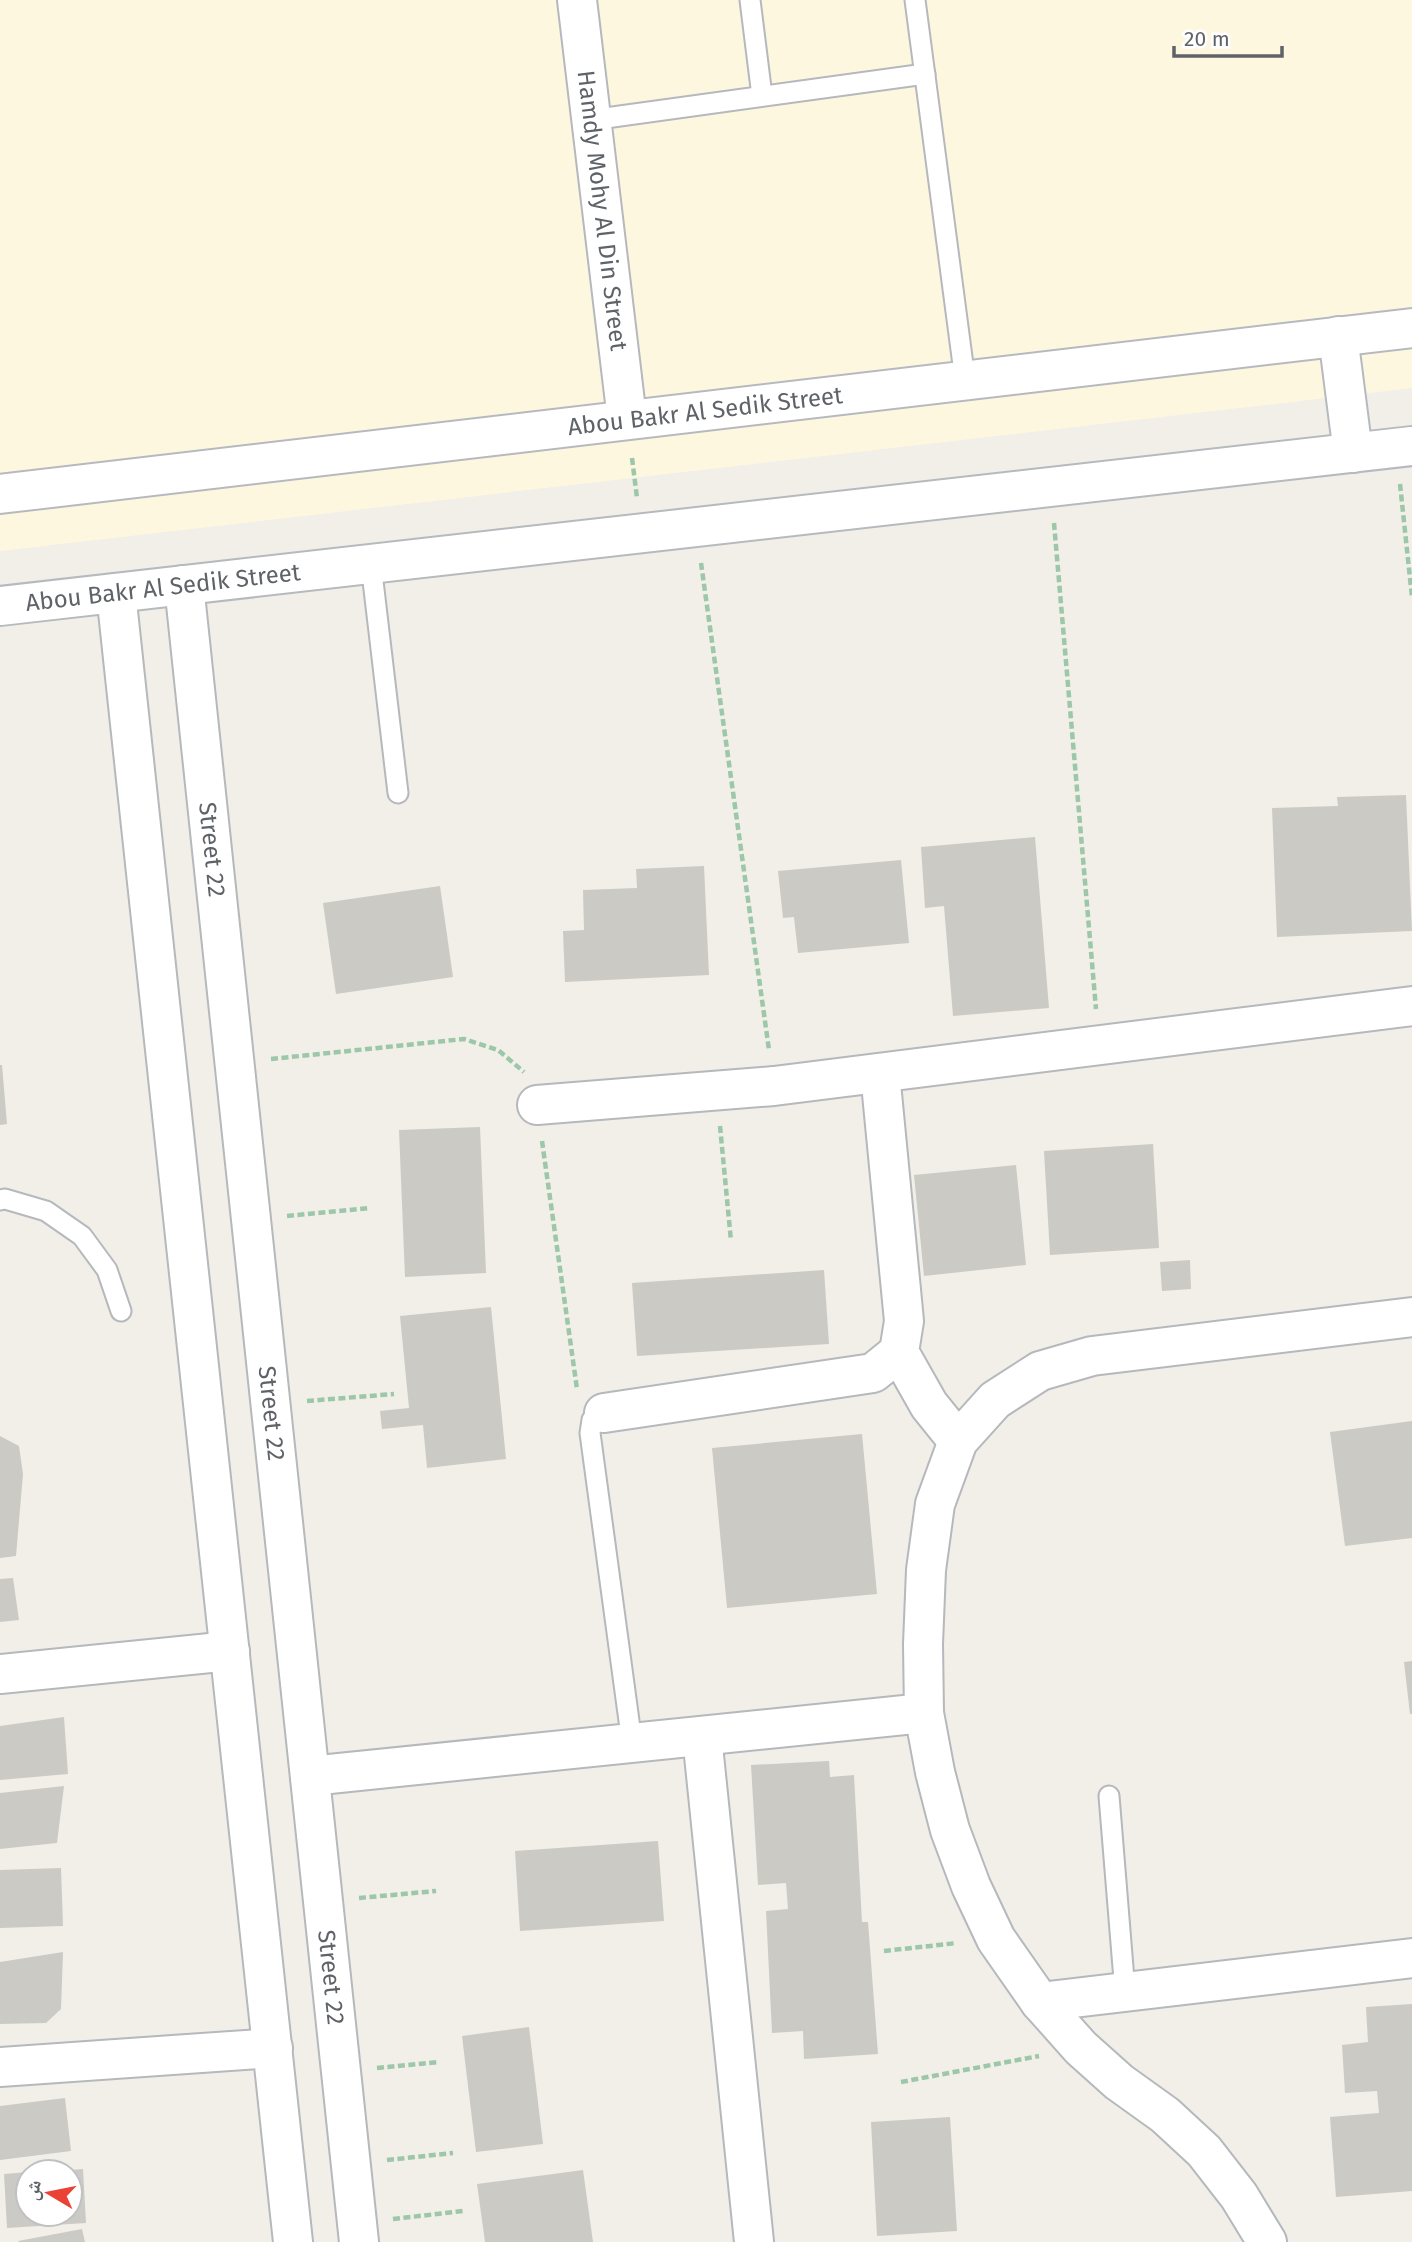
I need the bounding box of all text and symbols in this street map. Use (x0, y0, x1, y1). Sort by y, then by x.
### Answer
scale bar (1174, 14, 1282, 58)
text: 20 m (1184, 26, 1230, 52)
street label: Hamdy Mohy Al Din Street (571, 69, 633, 353)
street label: Abou Bakr Al Sedik Street (566, 381, 844, 441)
street label: Abou Bakr Al Sedik Street (24, 558, 302, 617)
street label: Street 22 (193, 801, 231, 898)
street label: Street 22 (253, 1365, 290, 1462)
street label: Street 22 (312, 1928, 350, 2026)
north arrow (14, 2158, 84, 2228)
text: ش (20, 2178, 46, 2202)

